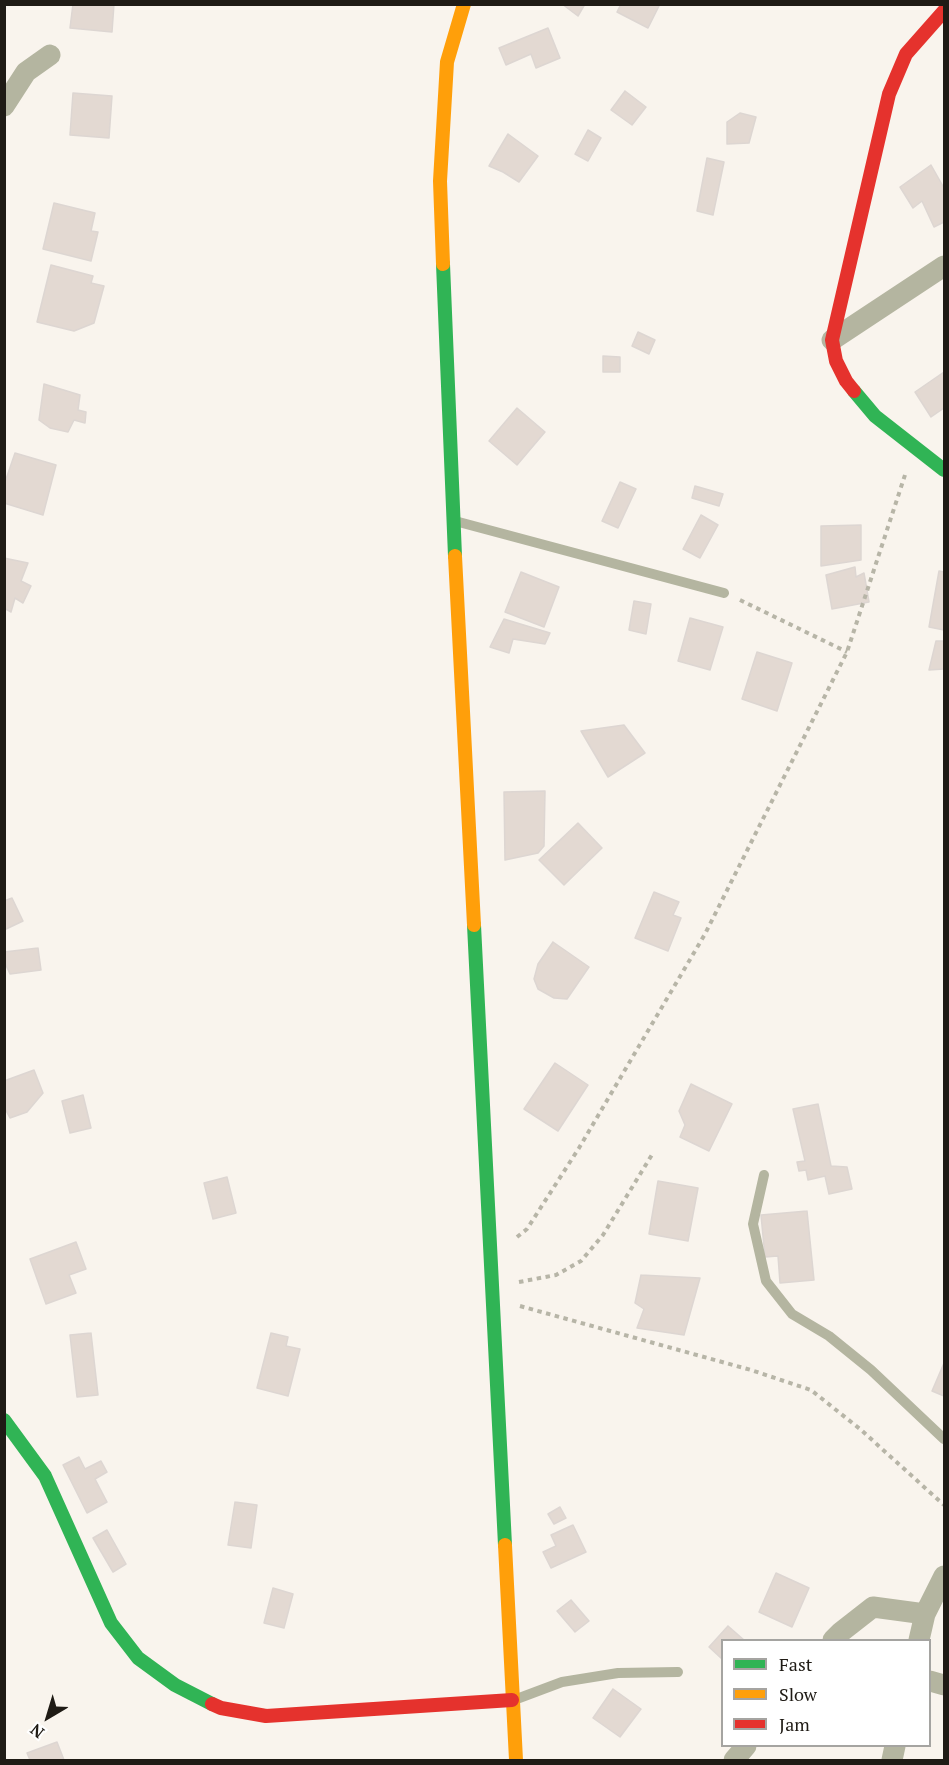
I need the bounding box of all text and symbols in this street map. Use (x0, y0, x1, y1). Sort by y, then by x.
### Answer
legend (721, 1639, 931, 1747)
text: Fast (779, 1652, 812, 1676)
text: Slow (779, 1682, 817, 1706)
north arrow (18, 1687, 78, 1747)
text: Jam (779, 1712, 810, 1736)
text: N (25, 1719, 48, 1744)

